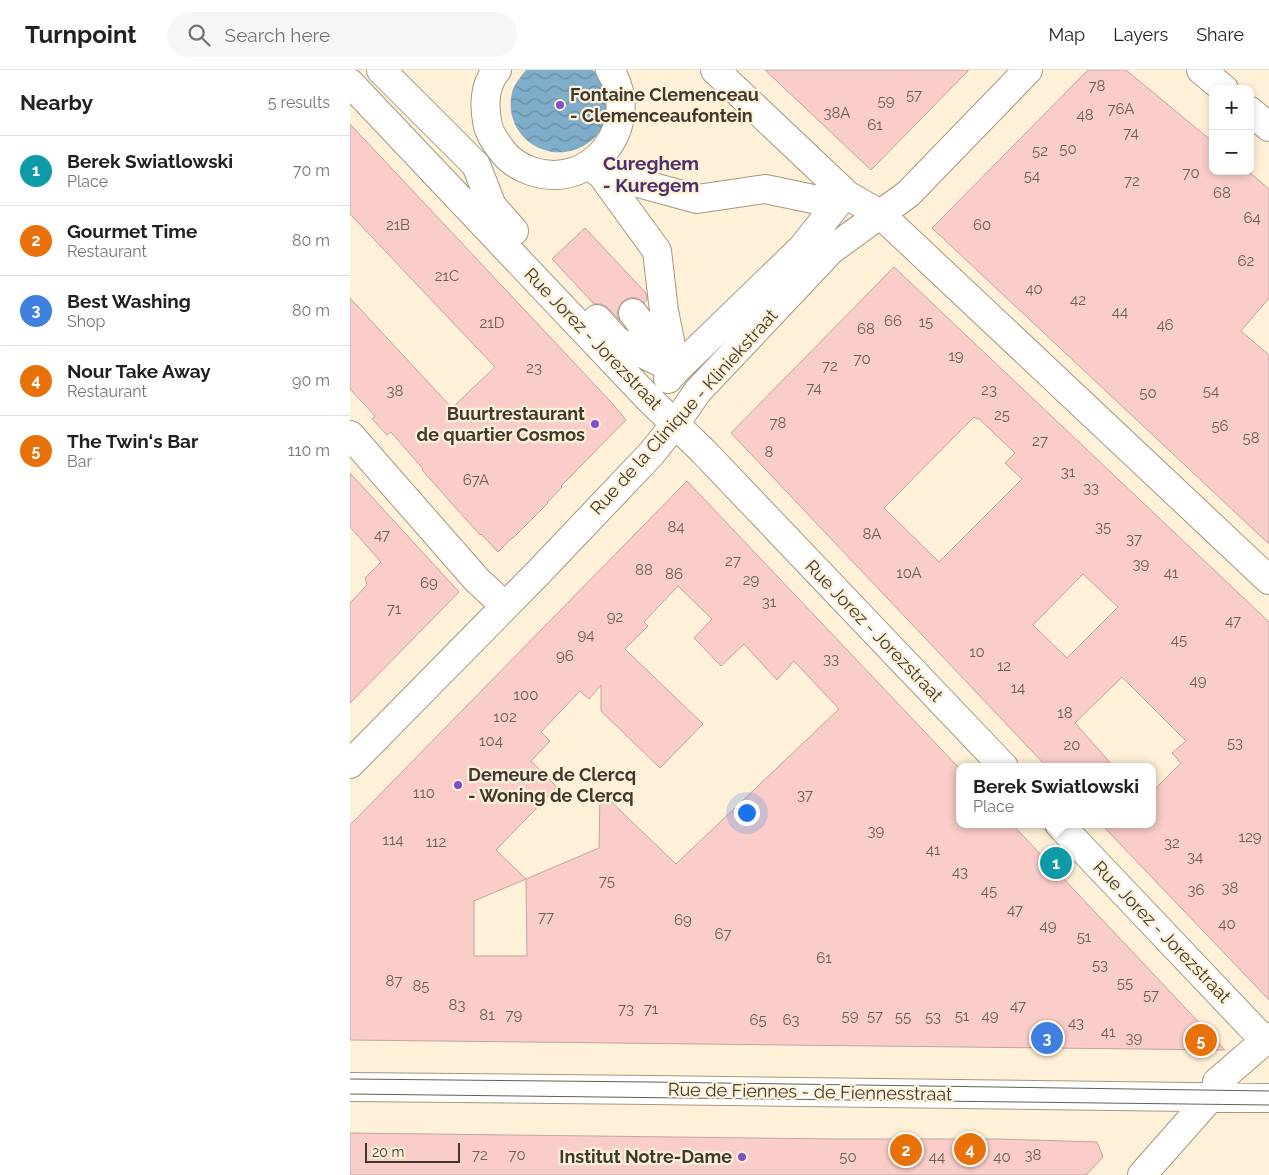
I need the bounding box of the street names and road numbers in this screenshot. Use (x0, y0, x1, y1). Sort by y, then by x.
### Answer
street label: Rue Jorez - Jorezstraat (520, 263, 667, 414)
street label: Rue de la Clinique - Kliniekstraat (586, 305, 782, 519)
street label: Rue Jorez - Jorezstraat (801, 555, 948, 706)
street label: Rue Jorez - Jorezstraat (1089, 856, 1236, 1007)
street label: Rue de Fiennes - de Fiennesstraat (668, 1079, 952, 1104)

